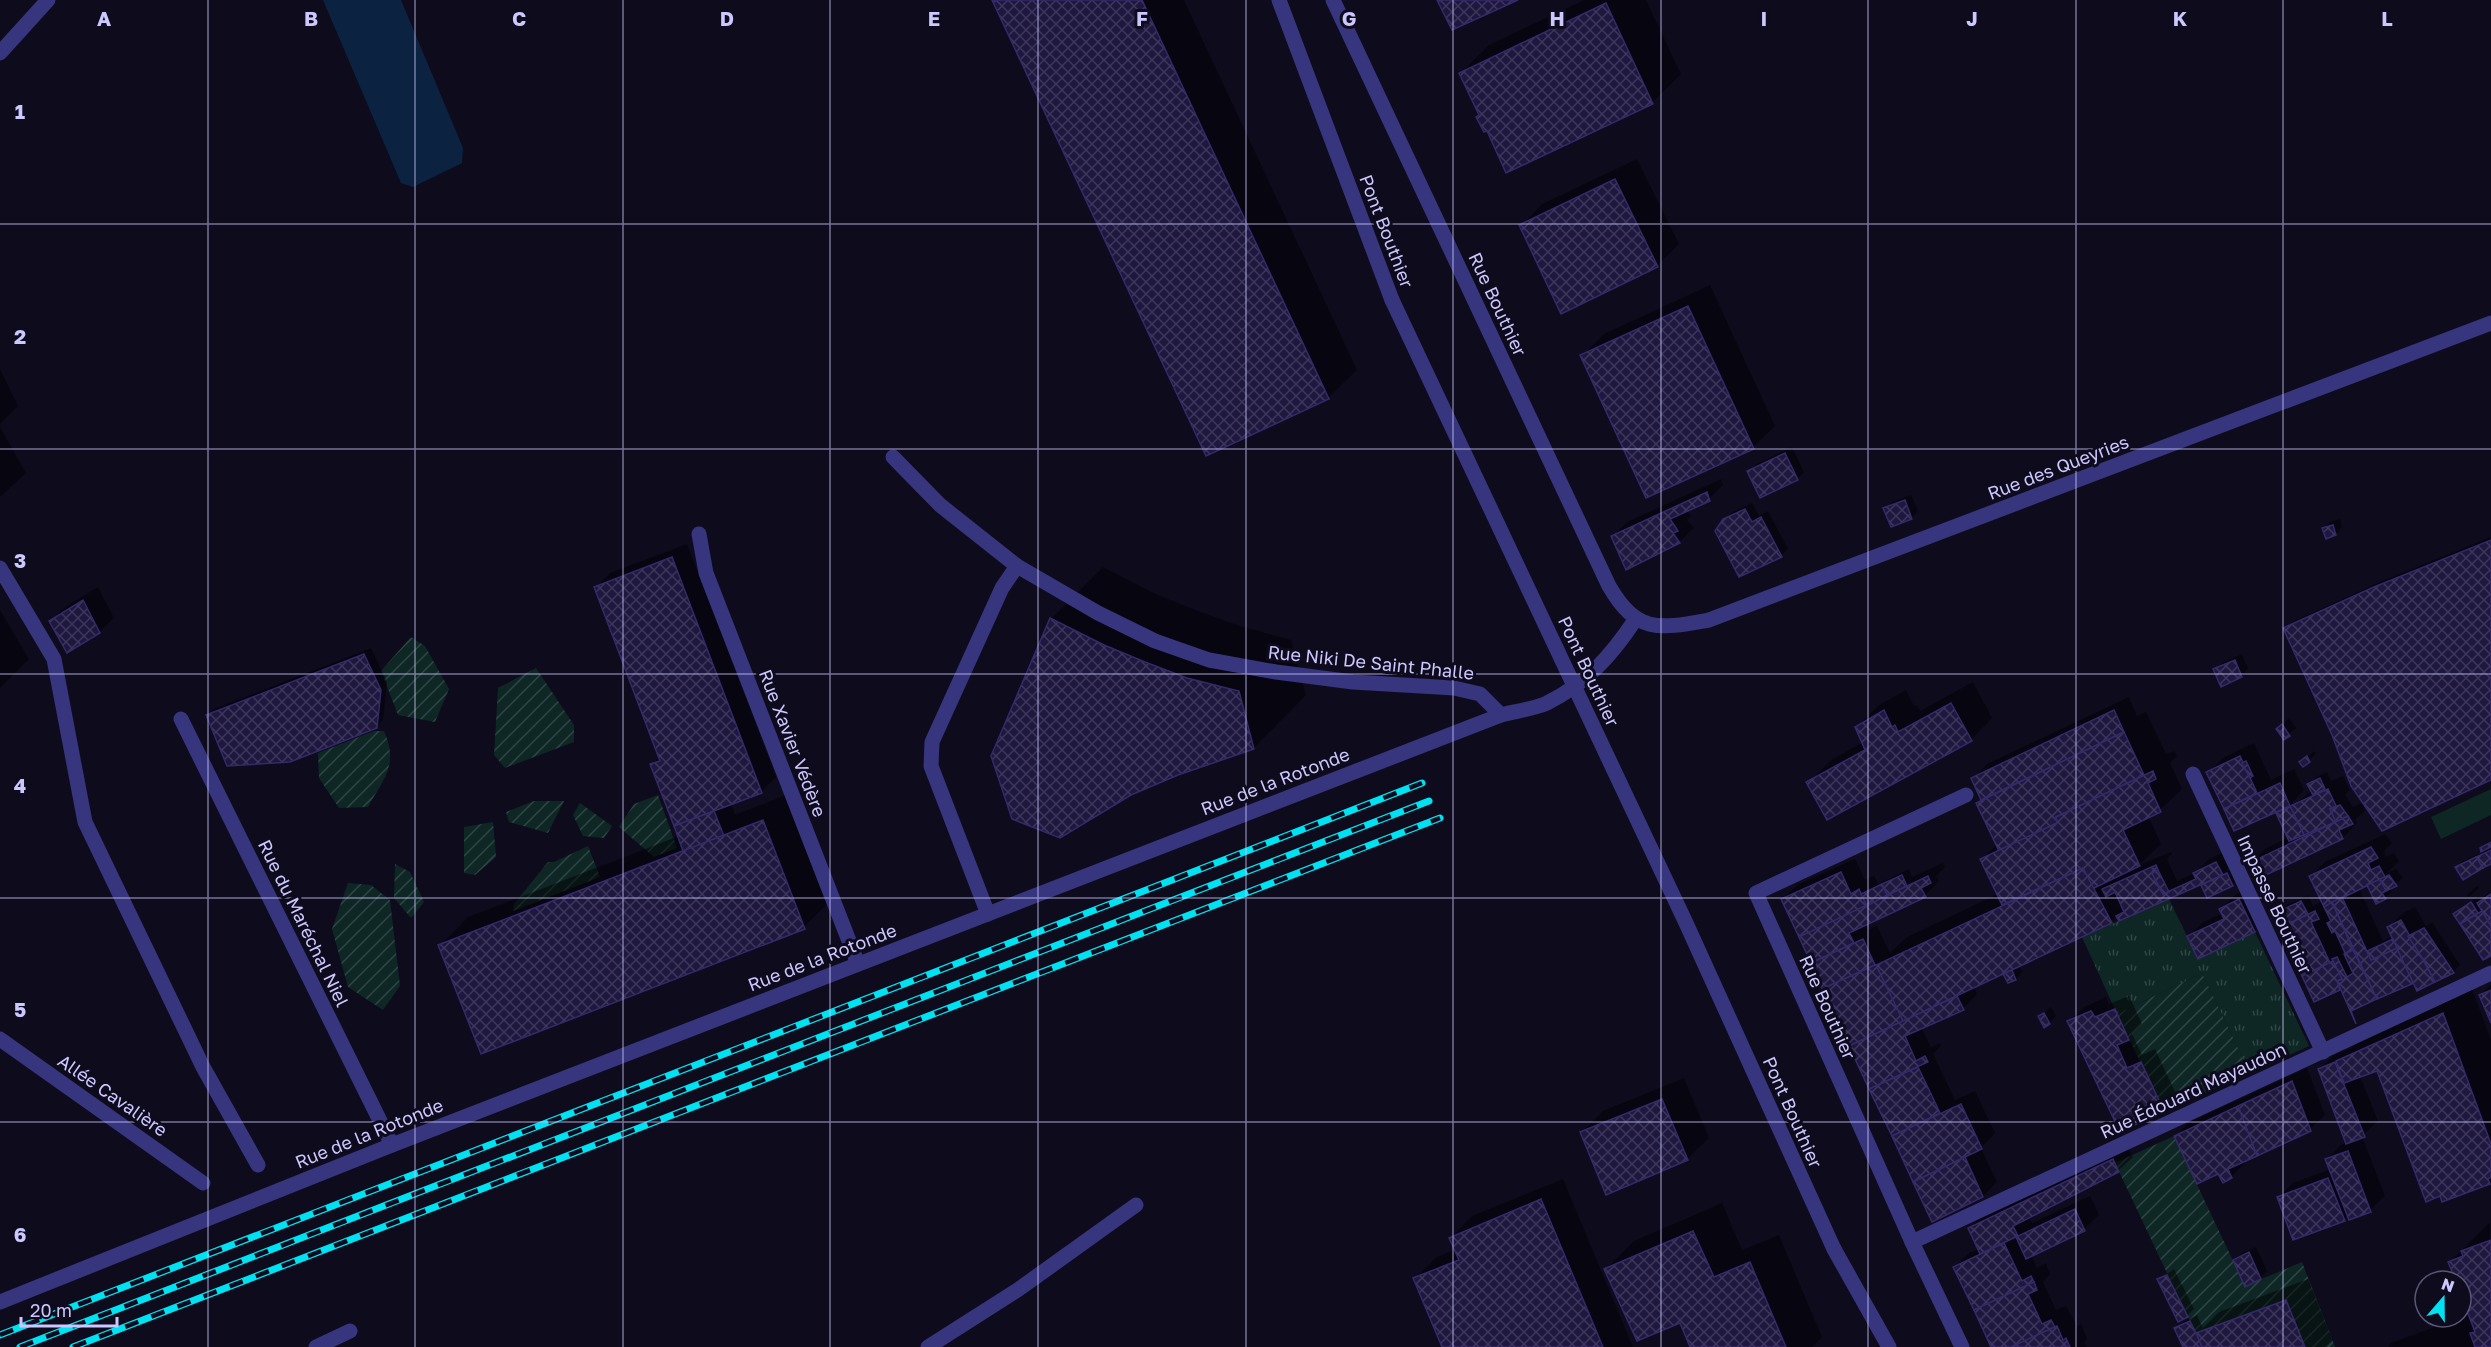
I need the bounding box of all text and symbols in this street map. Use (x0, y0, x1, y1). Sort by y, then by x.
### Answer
text: A (97, 6, 111, 30)
text: B (304, 6, 318, 30)
text: C (512, 6, 526, 30)
text: D (720, 6, 734, 30)
text: E (928, 6, 940, 30)
text: F (1136, 6, 1148, 30)
text: G (1342, 6, 1356, 30)
text: H (1549, 6, 1565, 30)
text: I (1761, 6, 1767, 30)
text: J (1966, 6, 1978, 30)
text: K (2173, 6, 2188, 30)
text: L (2381, 6, 2393, 30)
text: 1 (15, 99, 25, 123)
street label: Pont Bouthier (1355, 171, 1419, 291)
street label: Rue Bouthier (1464, 249, 1532, 359)
text: 2 (14, 324, 26, 348)
street label: Rue des Queyries (1984, 430, 2132, 504)
text: 3 (14, 548, 26, 572)
street label: Pont Bouthier (1554, 612, 1624, 730)
street label: Rue Niki De Saint Phalle (1267, 640, 1475, 684)
street label: Rue Xavier Védère (755, 666, 831, 820)
street label: Rue de la Rotonde (1197, 742, 1353, 820)
text: 4 (14, 773, 26, 797)
street label: Impasse Bouthier (2233, 831, 2317, 977)
street label: Rue du Maréchal Niel (254, 836, 354, 1010)
street label: Rue de la Rotonde (744, 918, 900, 996)
street label: Rue Bouthier (1795, 951, 1861, 1063)
text: 5 (14, 997, 26, 1021)
street label: Rue Édouard Mayaudon (2097, 1037, 2289, 1143)
street label: Allée Cavalière (54, 1049, 172, 1141)
street label: Pont Bouthier (1759, 1053, 1827, 1171)
street label: Rue de la Rotonde (292, 1093, 446, 1173)
text: 6 (14, 1222, 26, 1246)
north arrow (2413, 1269, 2473, 1329)
text: N (2439, 1273, 2457, 1296)
scale bar (21, 1290, 117, 1328)
text: 20 m (30, 1299, 72, 1321)

